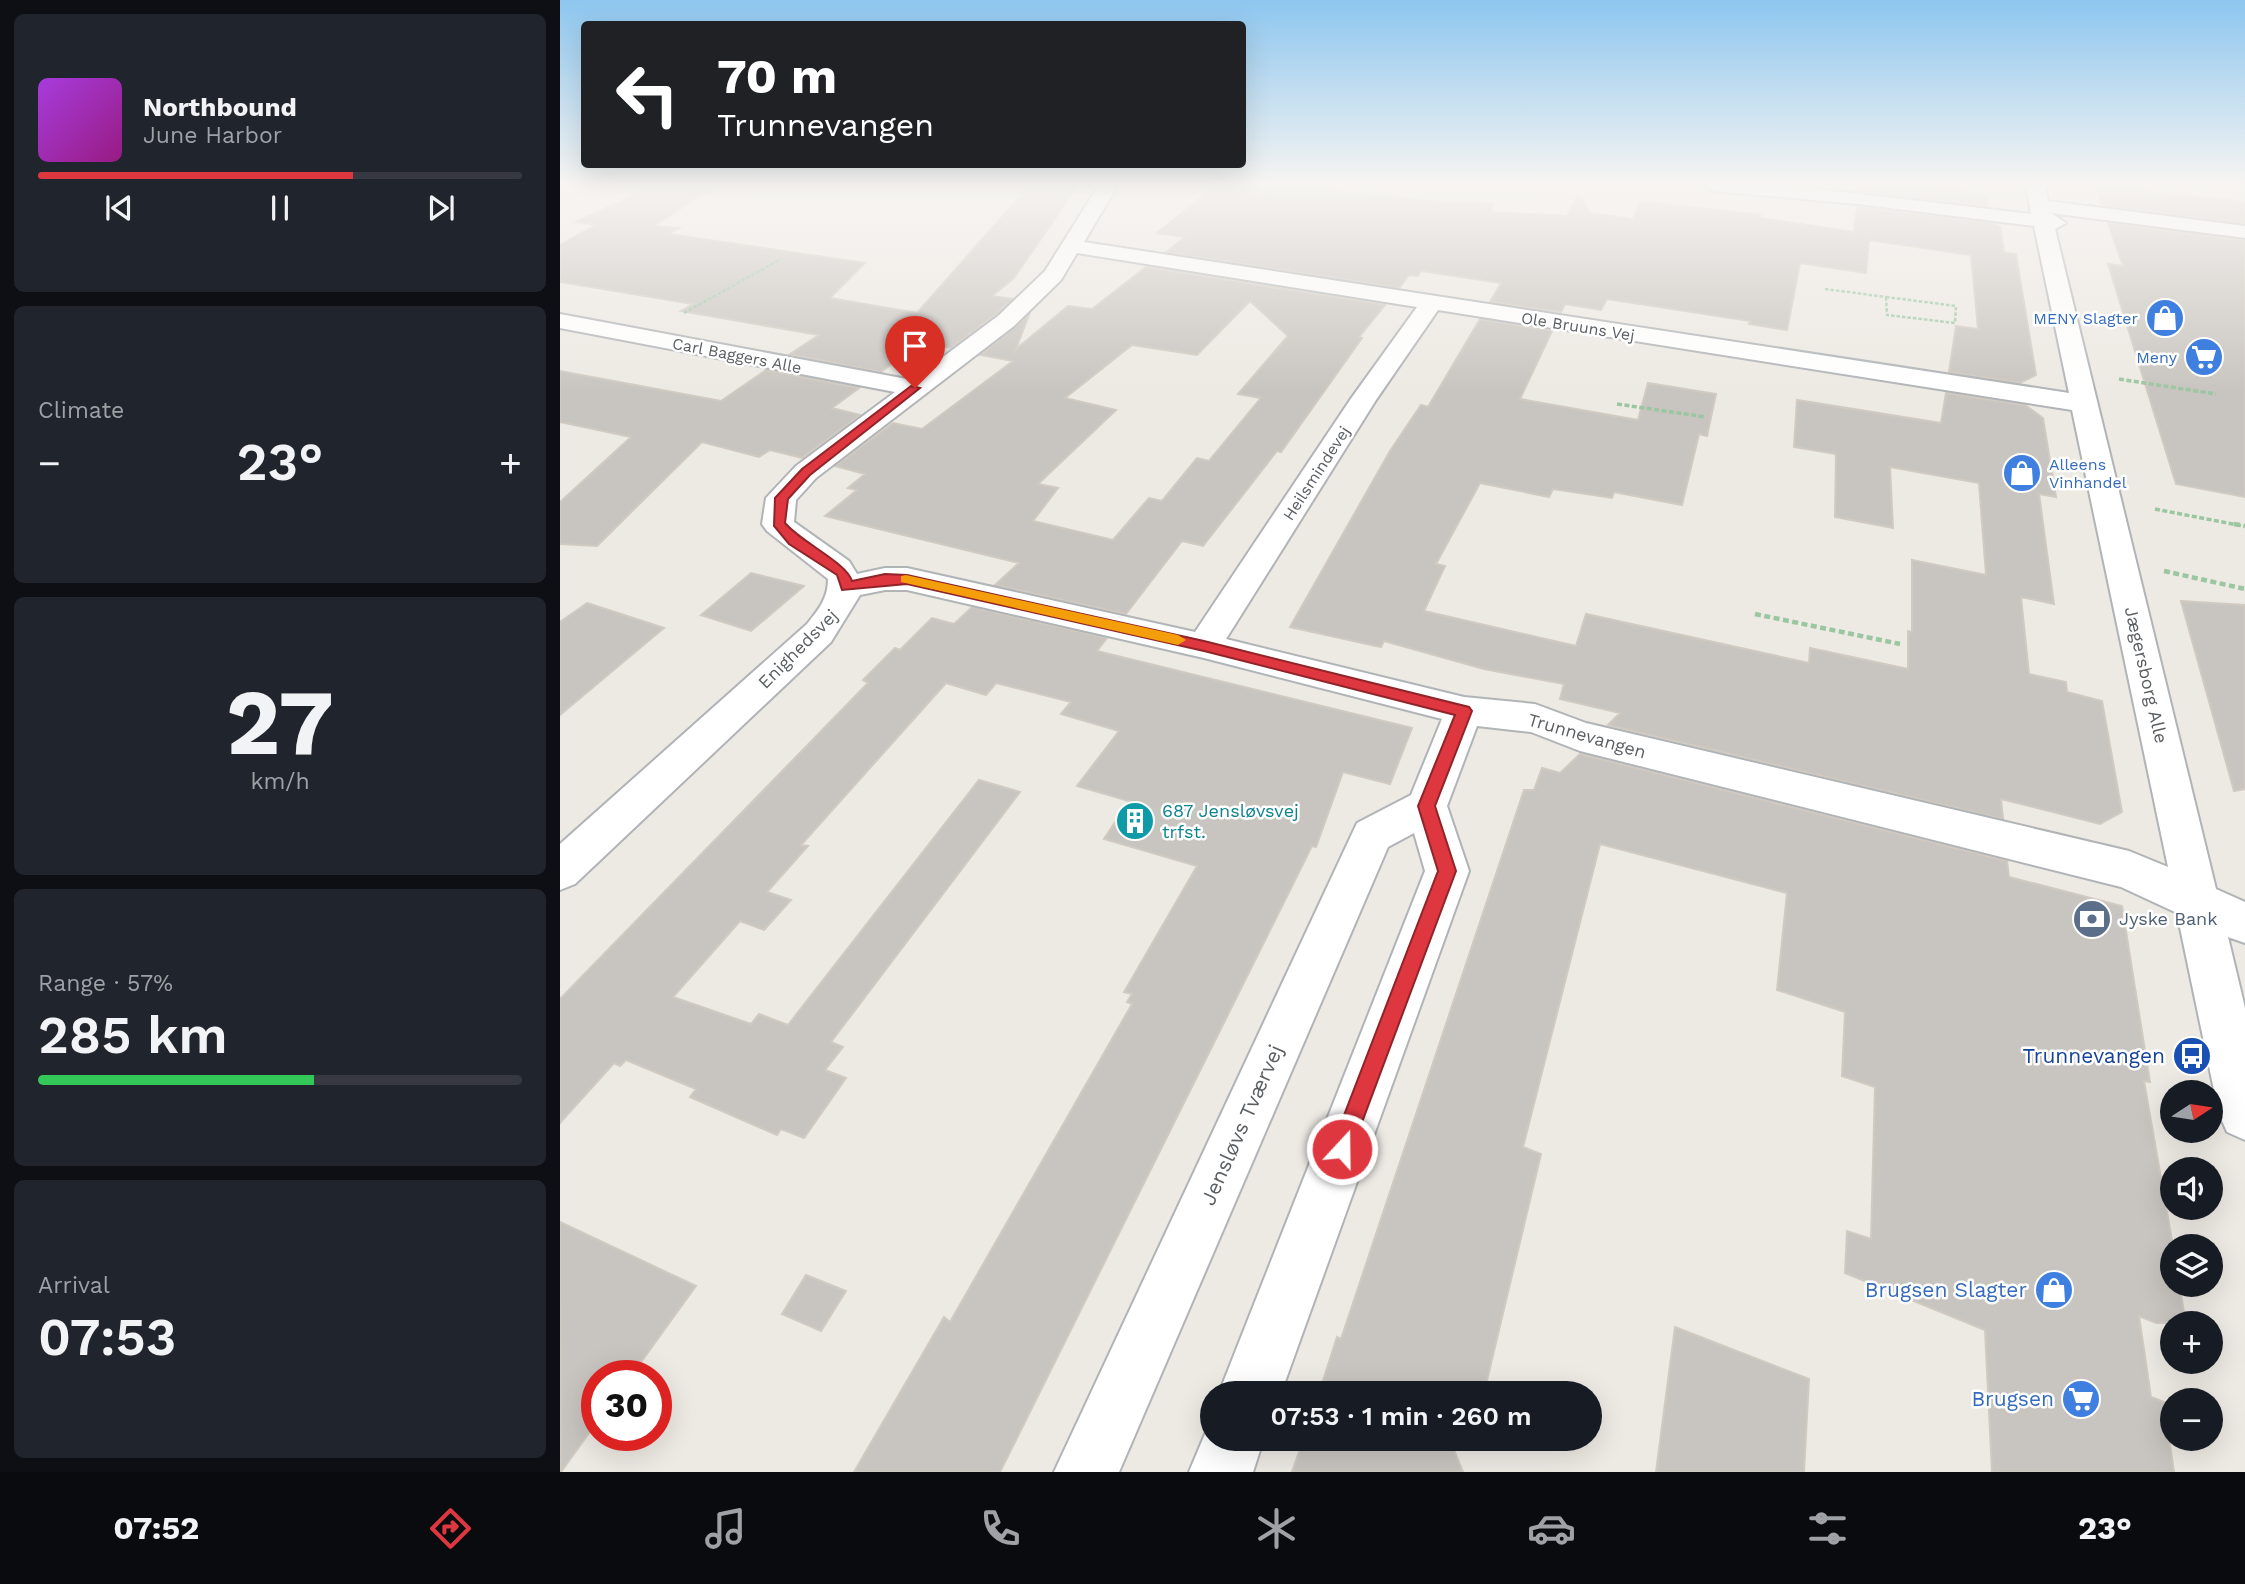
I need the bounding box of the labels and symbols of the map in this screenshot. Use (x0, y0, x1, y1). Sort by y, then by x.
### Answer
shop icon: MENY Slagter (2144, 297, 2186, 339)
street label: Ole Bruuns Vej (1520, 308, 1636, 345)
place label: MENY Slagter (2033, 309, 2138, 328)
pin (885, 316, 945, 388)
street label: Carl Baggers Alle (671, 334, 803, 377)
supermarket icon: Meny (2183, 336, 2225, 378)
place label: Meny (2136, 348, 2178, 367)
street label: Heilsmindevej (1279, 423, 1354, 524)
shop icon: Alleens Vinhandel (2001, 452, 2043, 494)
place label: Alleens Vinhandel (2049, 455, 2127, 492)
street label: Jægersborg Alle (2121, 604, 2172, 745)
street label: Enighedsvej (754, 605, 842, 693)
street label: Trunnevangen (1526, 709, 1649, 762)
building icon: 687 Jensløvsvej trfst. (1114, 800, 1156, 842)
place label: 687 Jensløvsvej trfst. (1162, 800, 1299, 842)
bank icon: Jyske Bank (2071, 898, 2113, 940)
place label: Jyske Bank (2119, 908, 2217, 929)
bus stop icon: Trunnevangen (2171, 1035, 2213, 1077)
street label: Jensløvs Tværvej (1195, 1041, 1288, 1209)
place label: Trunnevangen (2023, 1043, 2165, 1068)
north arrow (2160, 1080, 2222, 1143)
position arrow (1305, 1112, 1379, 1186)
shop icon: Brugsen Slagter (2033, 1269, 2075, 1311)
place label: Brugsen Slagter (1865, 1277, 2027, 1302)
speed limit sign: 30 (581, 1360, 672, 1451)
supermarket icon: Brugsen (2060, 1378, 2102, 1420)
place label: Brugsen (1971, 1386, 2054, 1411)

